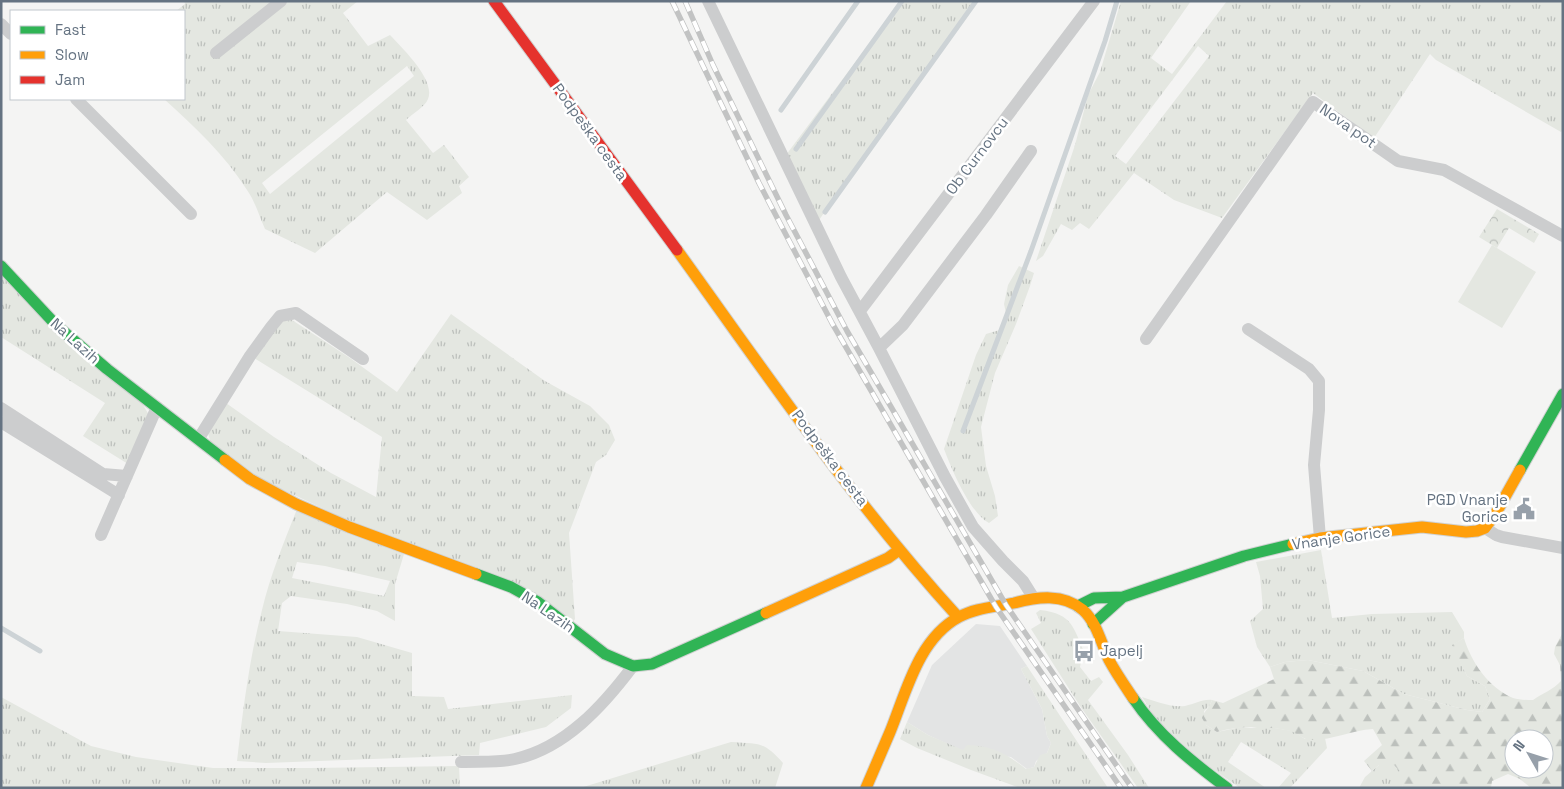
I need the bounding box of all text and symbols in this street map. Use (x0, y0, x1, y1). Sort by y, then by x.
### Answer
legend (10, 10, 185, 100)
text: Fast (55, 20, 86, 39)
text: Slow (55, 45, 89, 64)
text: Jam (55, 70, 85, 89)
street label: Podpeška cesta (549, 79, 632, 184)
street label: Nova pot (1316, 99, 1380, 152)
street label: Ob Curnovcu (941, 113, 1012, 198)
street label: Na Lazih (47, 314, 104, 368)
street label: Podpeška cesta (788, 406, 873, 510)
place label: PGD Vnanje Gorice (1427, 490, 1508, 526)
public building icon: PGD Vnanje Gorice (1511, 496, 1537, 522)
street label: Vnanje Gorice (1291, 521, 1391, 554)
street label: Na Lazih (518, 587, 578, 637)
bus stop icon: Japelj (1071, 638, 1097, 664)
place label: Japelj (1100, 641, 1143, 660)
north arrow (1504, 729, 1554, 779)
text: N (1509, 737, 1529, 755)

